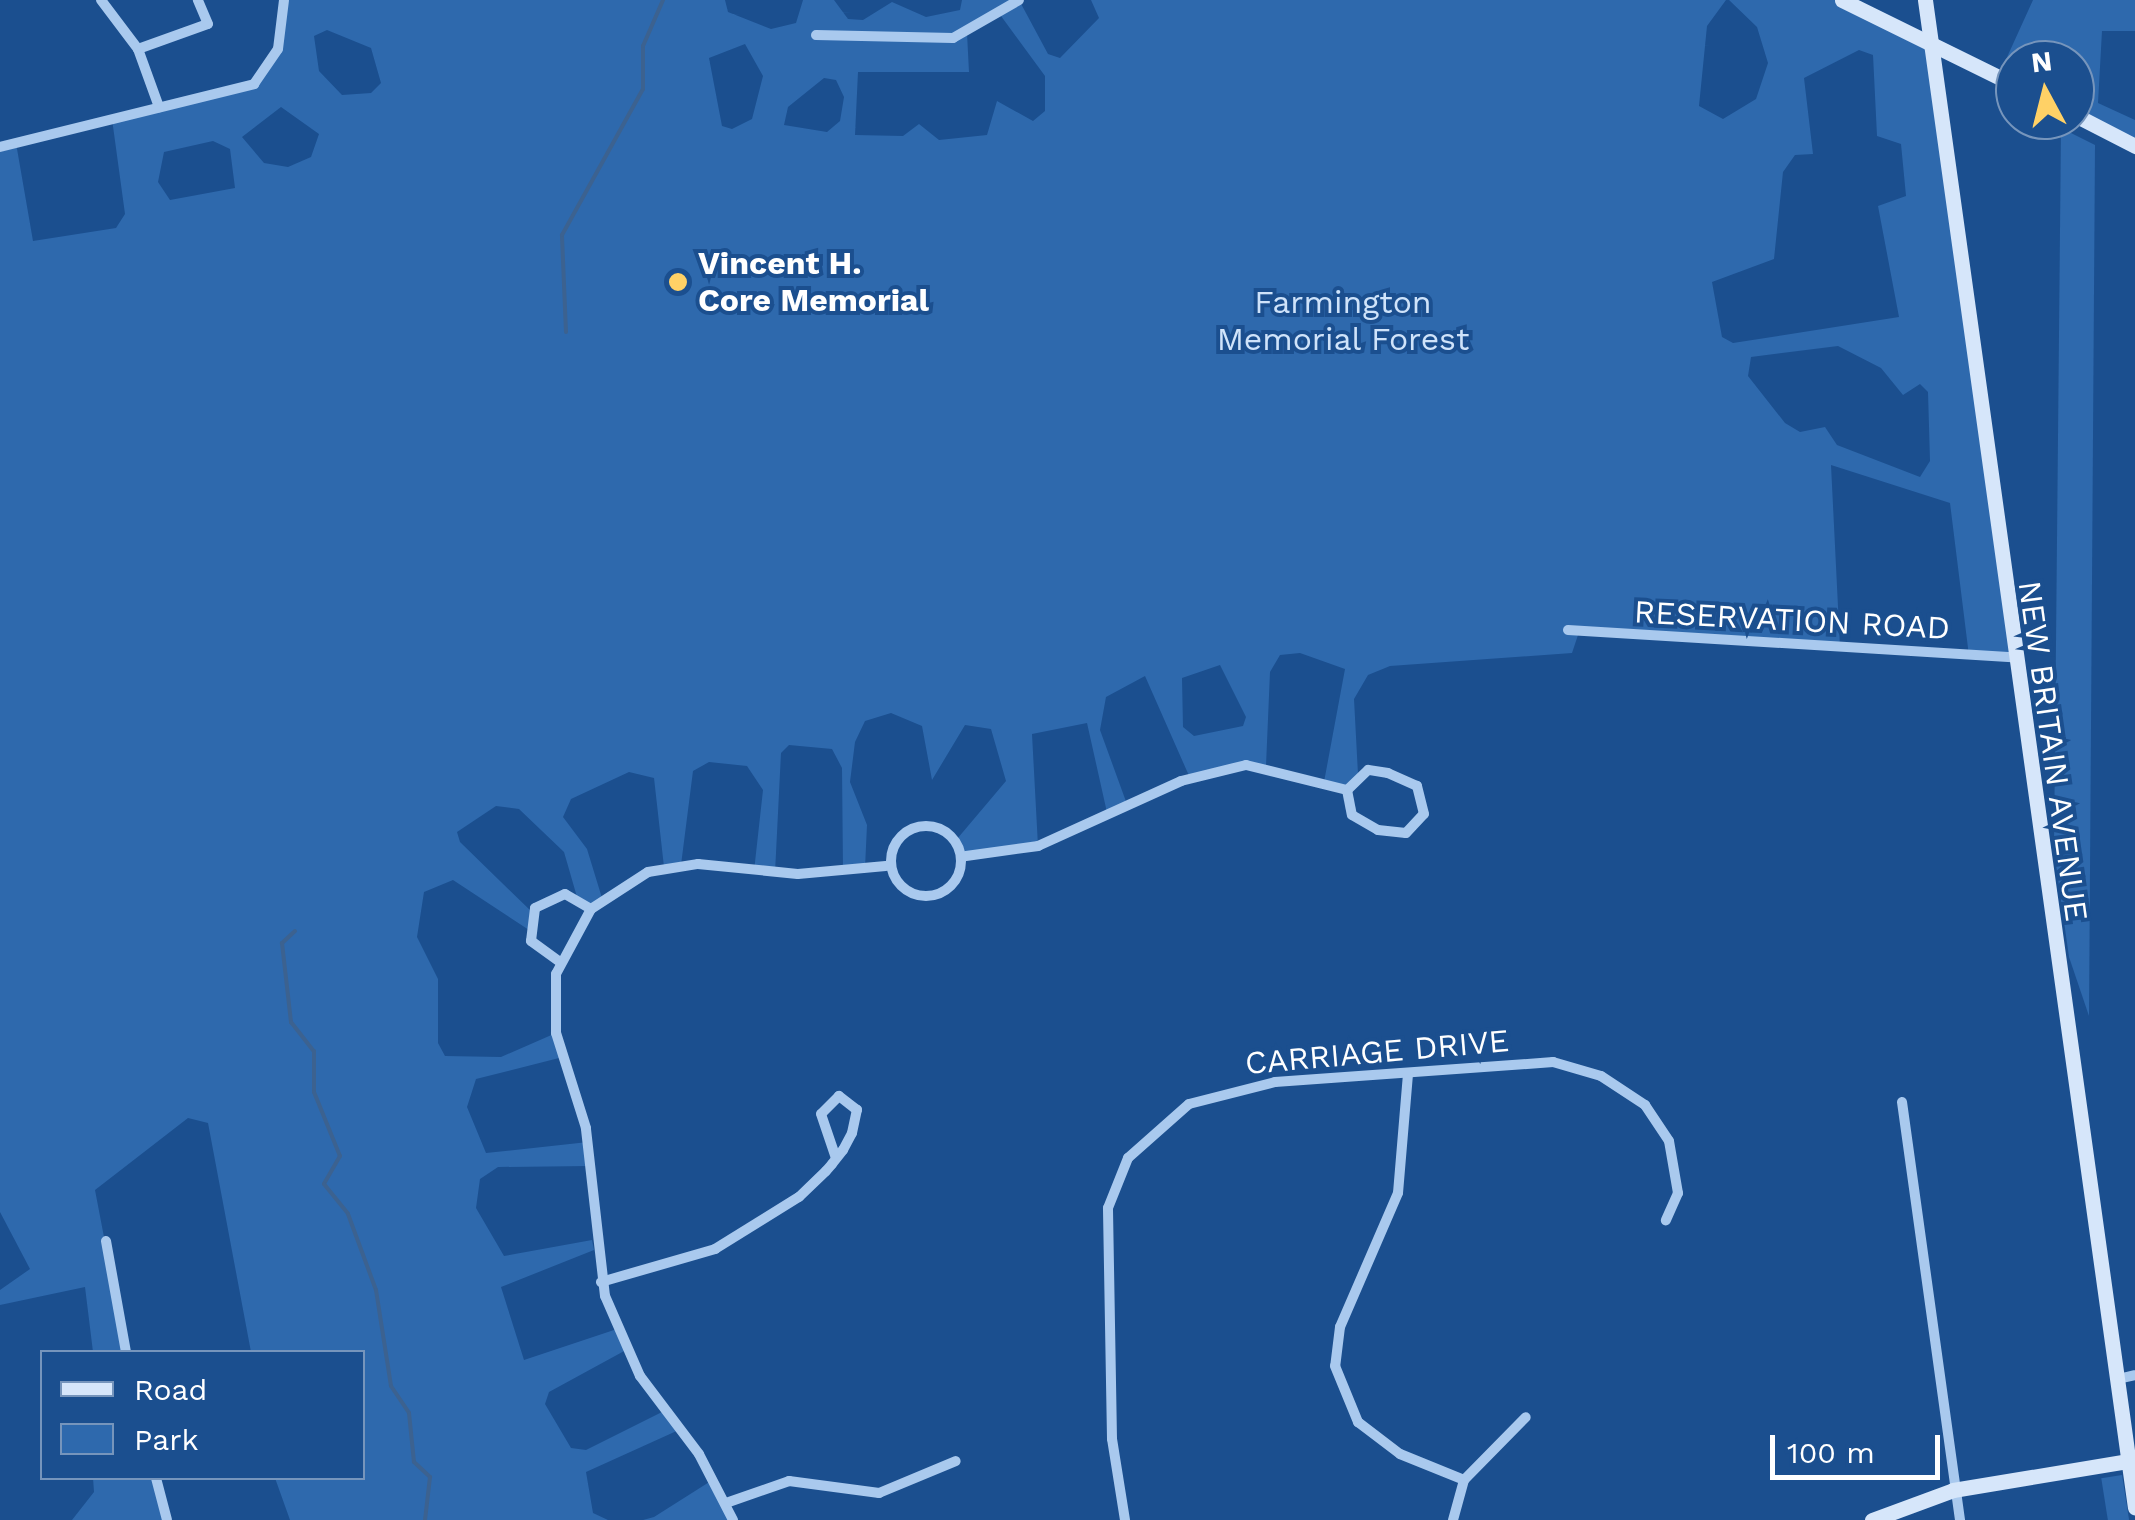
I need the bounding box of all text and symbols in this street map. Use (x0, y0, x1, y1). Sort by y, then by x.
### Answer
north arrow (1995, 40, 2095, 140)
text: N (2029, 44, 2054, 79)
place label: Vincent H. Core Memorial (698, 245, 929, 320)
marker: Vincent H. Core Memorial (667, 271, 689, 293)
park label: Farmington Memorial Forest (1216, 284, 1470, 359)
street label: NEW BRITAIN AVENUE (2010, 577, 2096, 925)
street label: RESERVATION ROAD (1633, 593, 1951, 647)
street label: CARRIAGE DRIVE (1243, 1021, 1511, 1083)
legend (40, 1350, 365, 1480)
text: Road (134, 1372, 207, 1407)
scale bar (1775, 1415, 1945, 1477)
text: Park (134, 1422, 199, 1457)
text: 100 m (1787, 1435, 1875, 1470)

